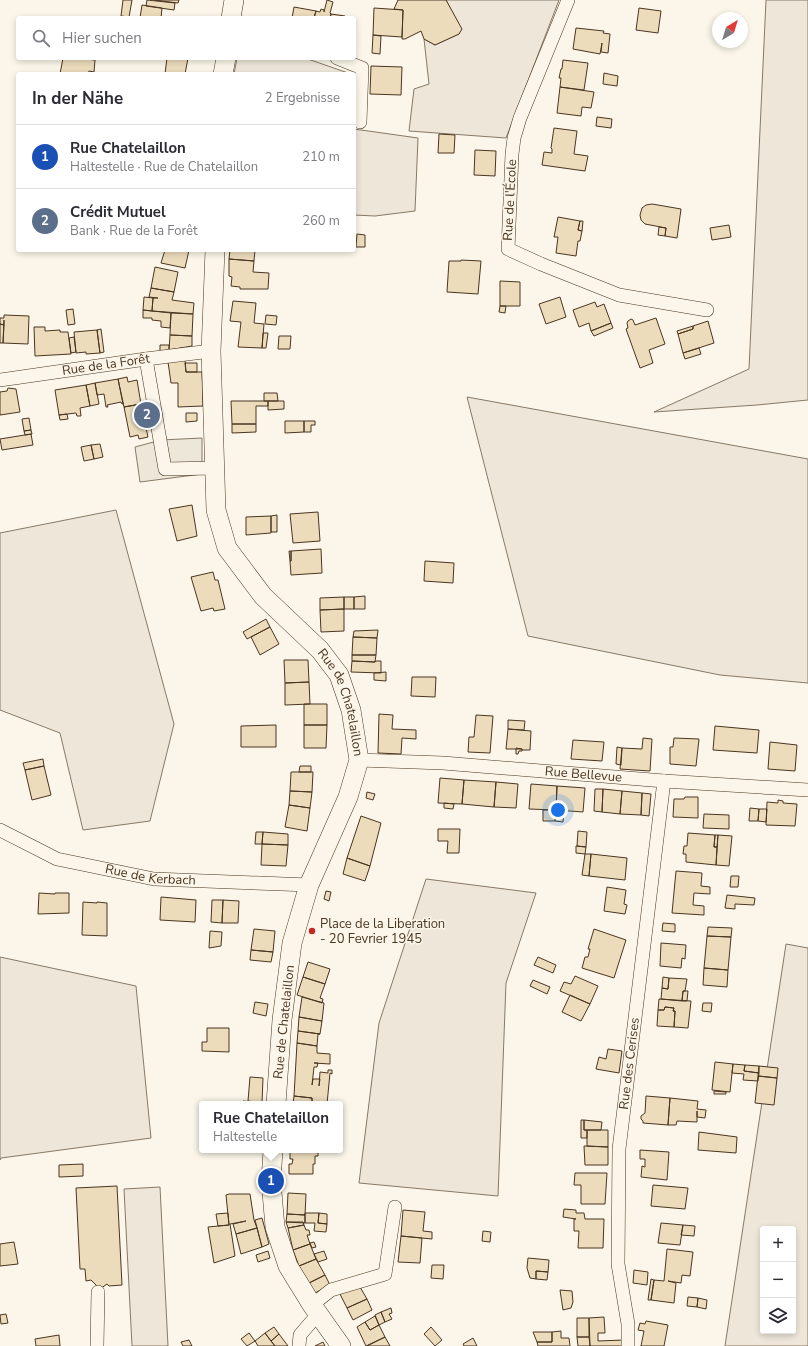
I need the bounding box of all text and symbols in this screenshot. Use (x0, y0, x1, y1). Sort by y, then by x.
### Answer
north arrow (712, 12, 748, 48)
search box (16, 16, 356, 60)
icon: search (30, 27, 52, 49)
text: Hier suchen (62, 28, 142, 48)
text: In der Nähe (32, 87, 123, 110)
text: 2 Ergebnisse (265, 89, 340, 107)
text: Rue Chatelaillon (70, 138, 186, 158)
text: 1 (41, 148, 49, 166)
text: 210 m (302, 148, 340, 166)
text: Haltestelle · Rue de Chatelaillon (70, 158, 258, 176)
street label: Rue de l'École (498, 159, 521, 241)
text: Crédit Mutuel (70, 202, 166, 222)
text: 2 (41, 212, 49, 230)
text: 260 m (302, 212, 340, 230)
text: Bank · Rue de la Forêt (70, 222, 198, 240)
street label: Rue de la Forêt (61, 350, 151, 380)
pin: 2 (134, 400, 160, 430)
street label: Rue de Chatelaillon (313, 645, 367, 758)
street label: Rue Bellevue (544, 762, 623, 787)
your location (548, 800, 568, 820)
street label: Rue de Kerbach (103, 860, 196, 890)
place label: Place de la Liberation - 20 Fevrier 1945 (320, 915, 445, 948)
marker: Place de la Liberation - 20 Fevrier 1945 (307, 926, 317, 936)
street label: Rue de Chatelaillon (269, 964, 299, 1080)
street label: Rue des Cerises (615, 1016, 644, 1111)
popup (199, 1101, 343, 1153)
text: Rue Chatelaillon (213, 1108, 329, 1128)
text: Haltestelle (213, 1128, 277, 1146)
pin: 1 (258, 1166, 284, 1196)
map controls (760, 1226, 796, 1334)
button: + (760, 1226, 796, 1262)
button: − (760, 1262, 796, 1298)
button: layers (760, 1298, 796, 1334)

